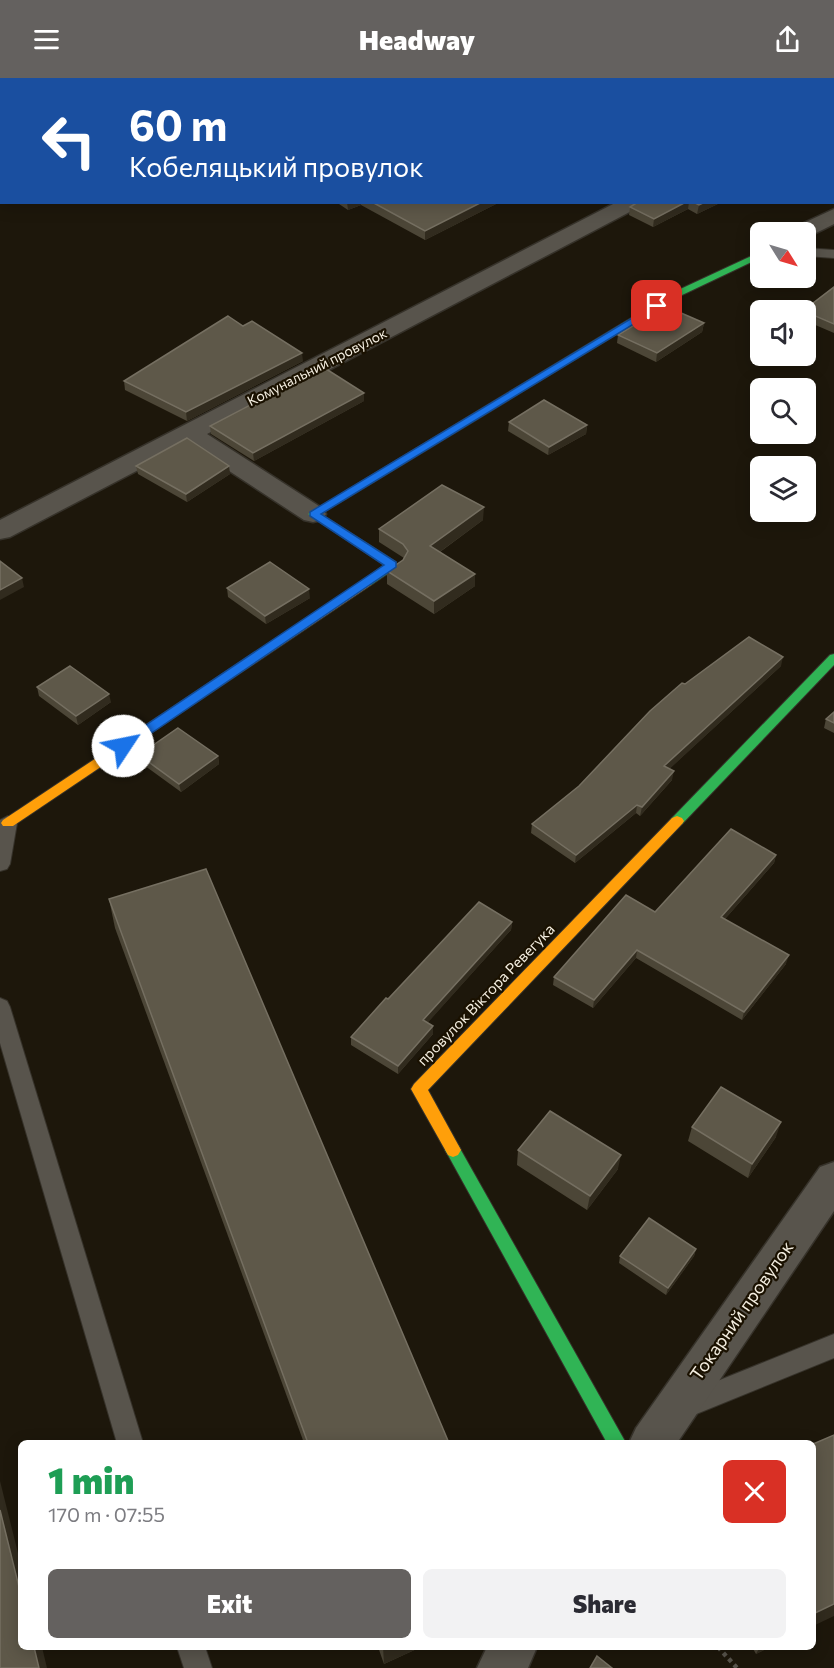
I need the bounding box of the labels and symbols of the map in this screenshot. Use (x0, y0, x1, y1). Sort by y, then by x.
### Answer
north arrow (750, 222, 816, 288)
pin (631, 280, 682, 331)
street label: Комунальний провулок (244, 324, 390, 409)
position arrow (91, 714, 155, 778)
street label: провулок Віктора Ревегука (413, 920, 558, 1069)
street label: Токарний провулок (685, 1236, 798, 1384)

